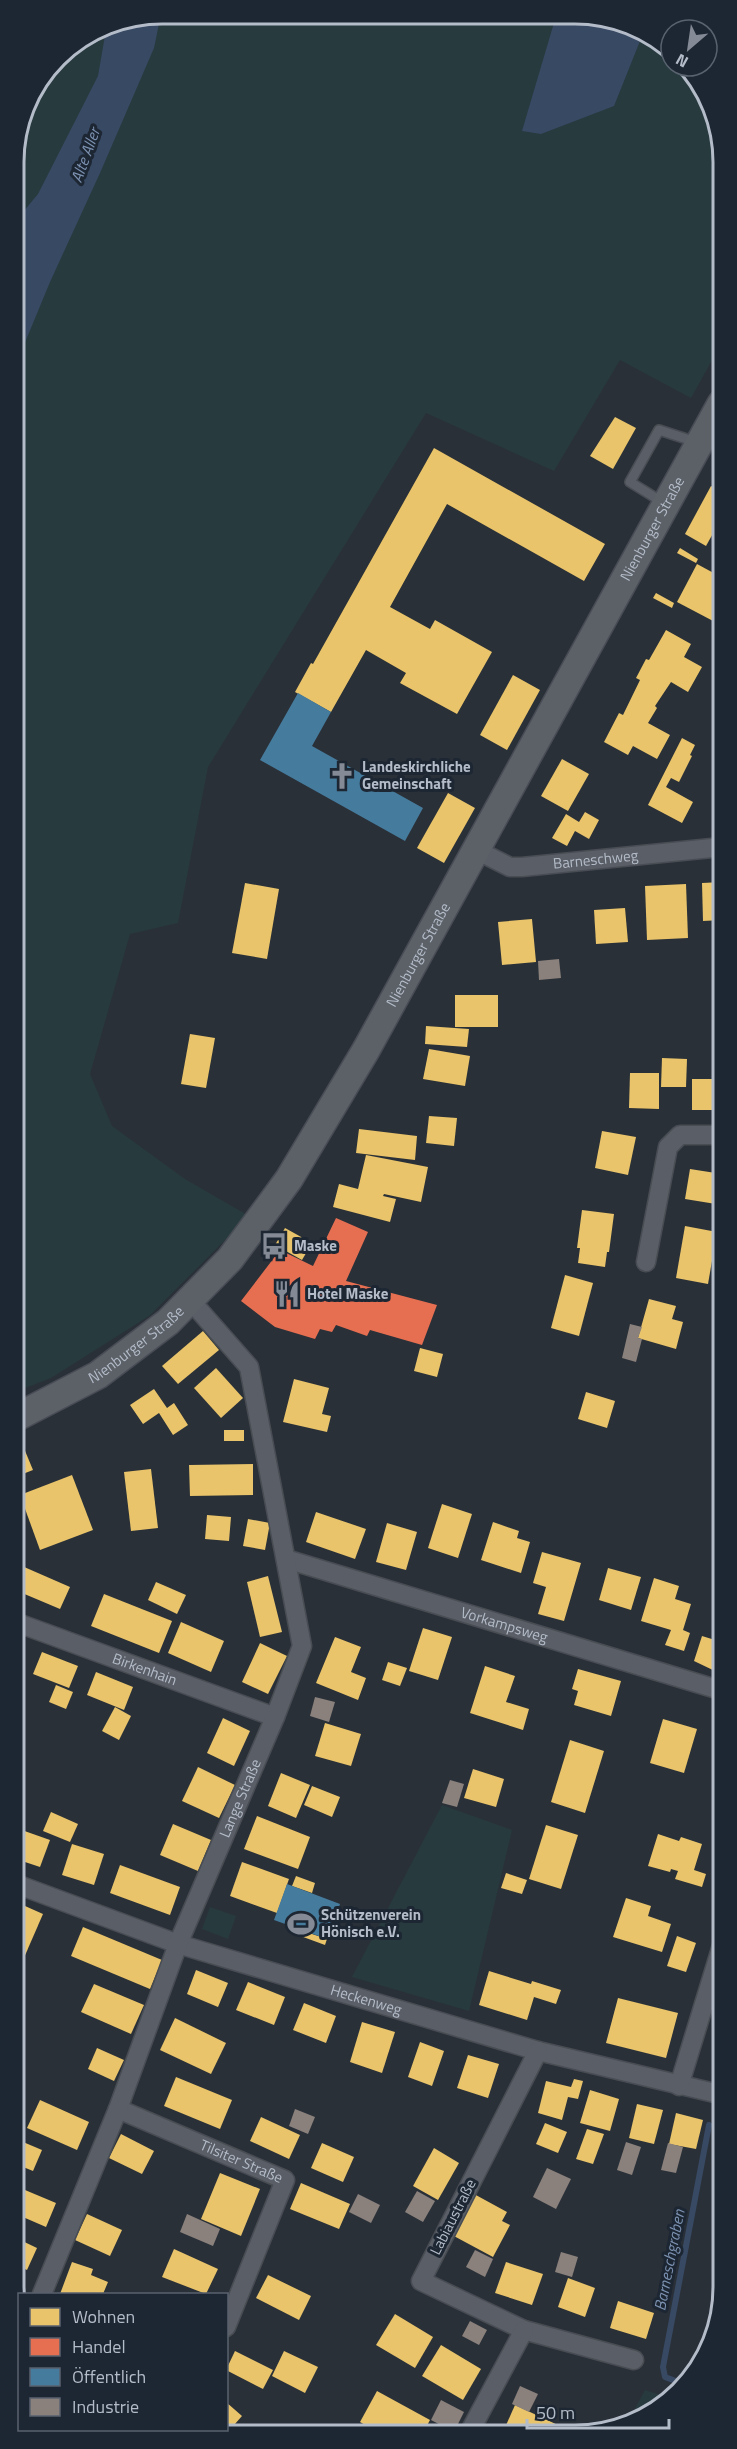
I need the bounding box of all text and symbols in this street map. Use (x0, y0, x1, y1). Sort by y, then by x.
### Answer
north arrow (659, 18, 719, 78)
text: N (671, 48, 692, 74)
water label: Alte Aller (64, 123, 107, 186)
street label: Nienburger Straße (614, 472, 690, 585)
place label: Landeskirchliche Gemeinschaft (362, 755, 471, 795)
church icon: Landeskirchliche Gemeinschaft (327, 761, 357, 791)
street label: Barneschweg (552, 843, 640, 875)
street label: Nienburger Straße (380, 898, 456, 1011)
bus stop icon: Maske (259, 1231, 289, 1261)
place label: Maske (294, 1234, 337, 1257)
restaurant icon: Hotel Maske (272, 1279, 302, 1309)
place label: Hotel Maske (307, 1282, 389, 1305)
street label: Nienburger Straße (84, 1300, 189, 1389)
street label: Vorkampsweg (458, 1600, 551, 1649)
street label: Birkenhain (109, 1647, 180, 1691)
street label: Lange Straße (213, 1755, 267, 1841)
place label: Schützenverein Hönisch e.V. (321, 1903, 421, 1943)
sports icon: Schützenverein Hönisch e.V. (286, 1909, 316, 1939)
street label: Heckenweg (328, 1978, 405, 2021)
street label: Tilsiter Straße (196, 2133, 287, 2189)
street label: Labiaustraße (424, 2175, 482, 2259)
water label: Barneschgraben (647, 2206, 691, 2313)
legend (18, 2293, 228, 2431)
text: Wohnen (72, 2303, 135, 2330)
text: Handel (72, 2333, 126, 2360)
text: Öffentlich (72, 2363, 146, 2390)
scale bar (527, 2392, 670, 2430)
text: Industrie (72, 2393, 139, 2420)
text: 50 m (536, 2399, 575, 2426)

